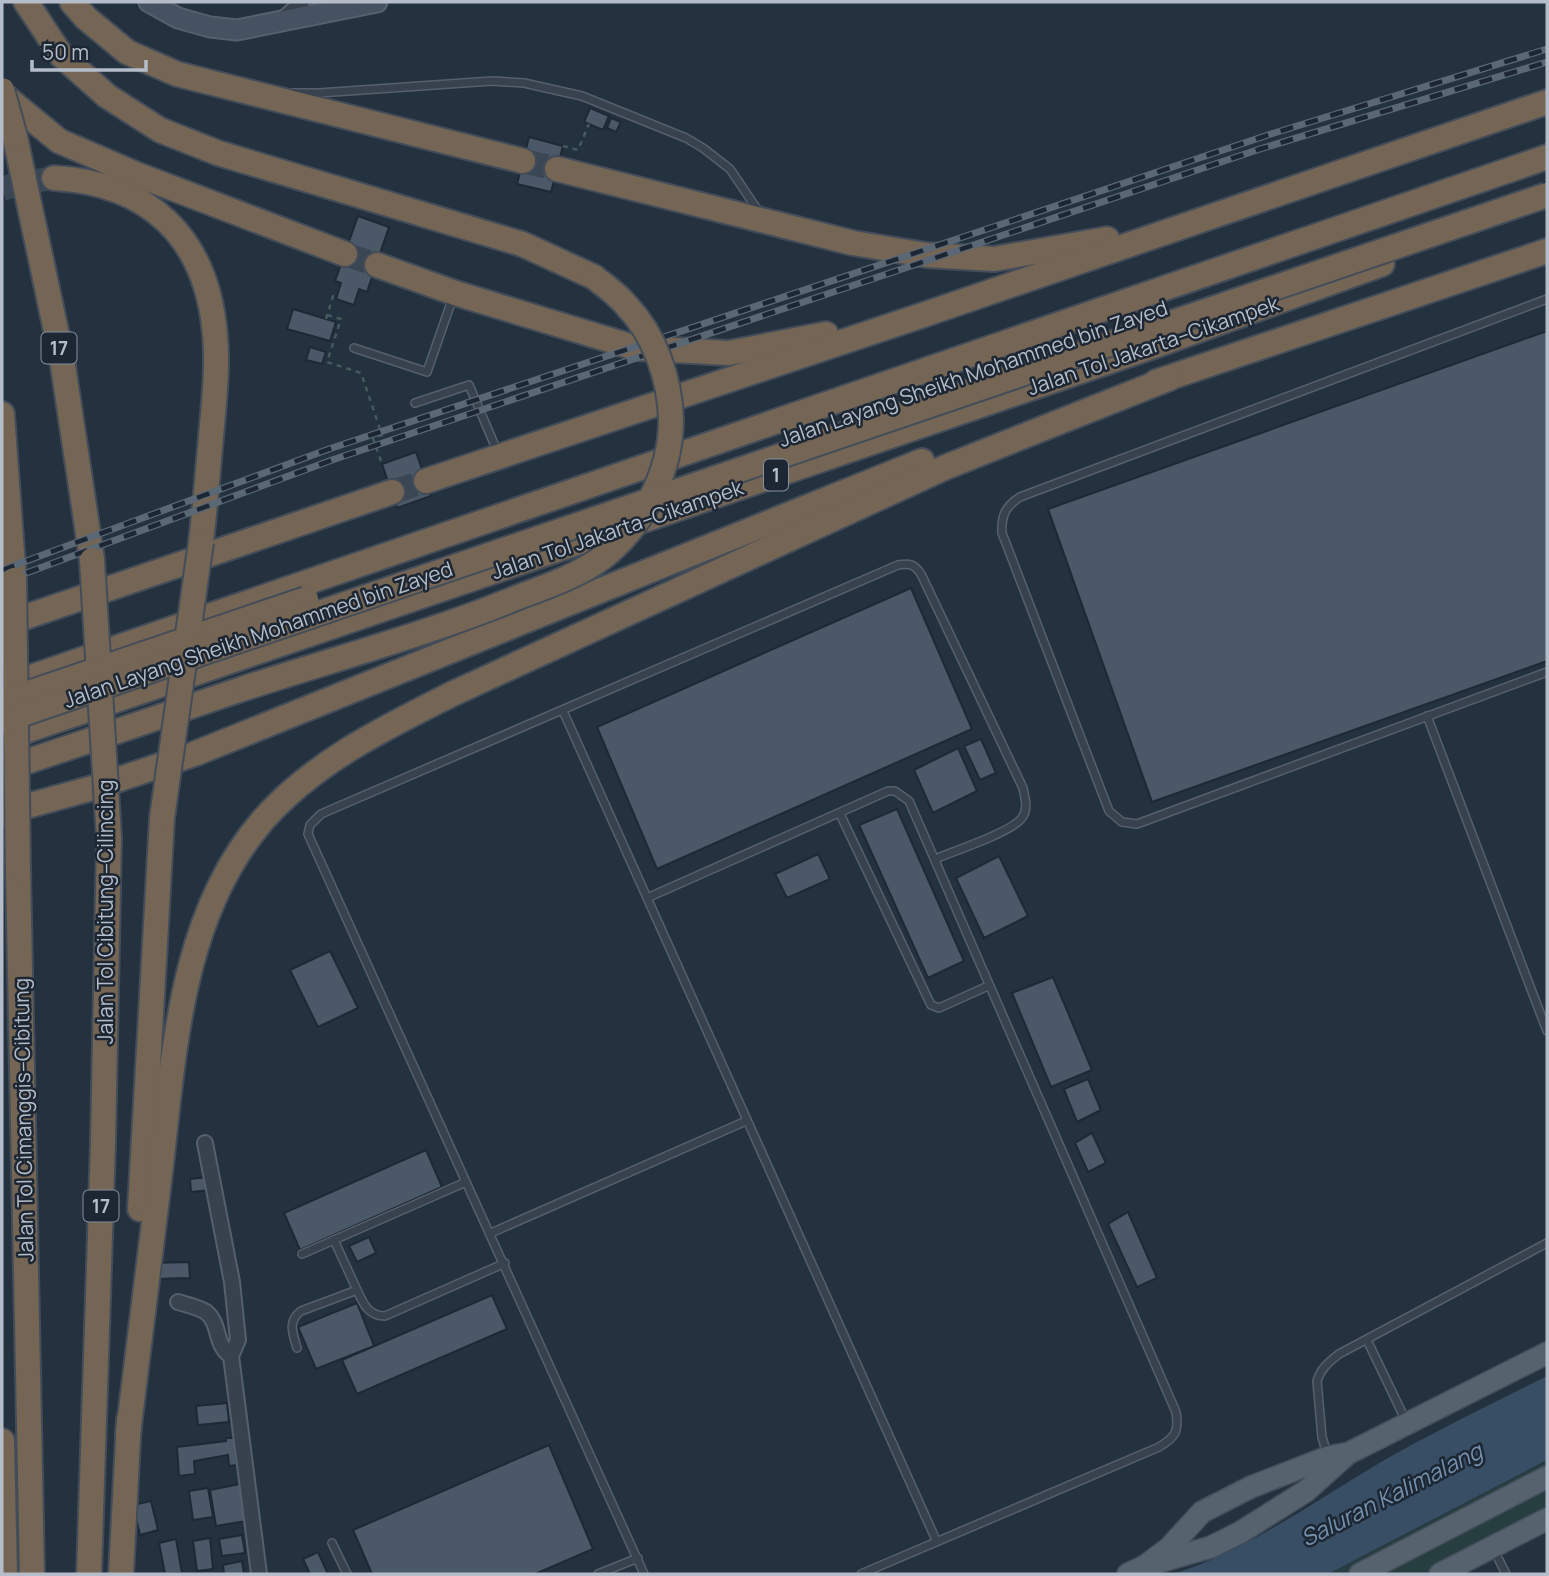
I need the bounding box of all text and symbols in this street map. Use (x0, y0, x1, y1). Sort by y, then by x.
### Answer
scale bar (32, 28, 145, 72)
text: 50 m (42, 38, 89, 66)
street label: Jalan Tol Jakarta–Cikampek (1023, 289, 1283, 401)
street label: Jalan Layang Sheikh Mohammed bin Zayed (775, 293, 1171, 453)
road number: 17 (42, 332, 76, 364)
road number: 1 (764, 460, 788, 490)
street label: Jalan Tol Jakarta–Cikampek (487, 473, 747, 585)
street label: Jalan Layang Sheikh Mohammed bin Zayed (60, 554, 456, 714)
street label: Jalan Tol Cibitung–Cilincing (91, 780, 119, 1044)
street label: Jalan Tol Cimanggis–Cibitung (7, 978, 39, 1262)
road number: 17 (84, 1190, 119, 1222)
water label: Saluran Kalimalang (1295, 1433, 1489, 1554)

